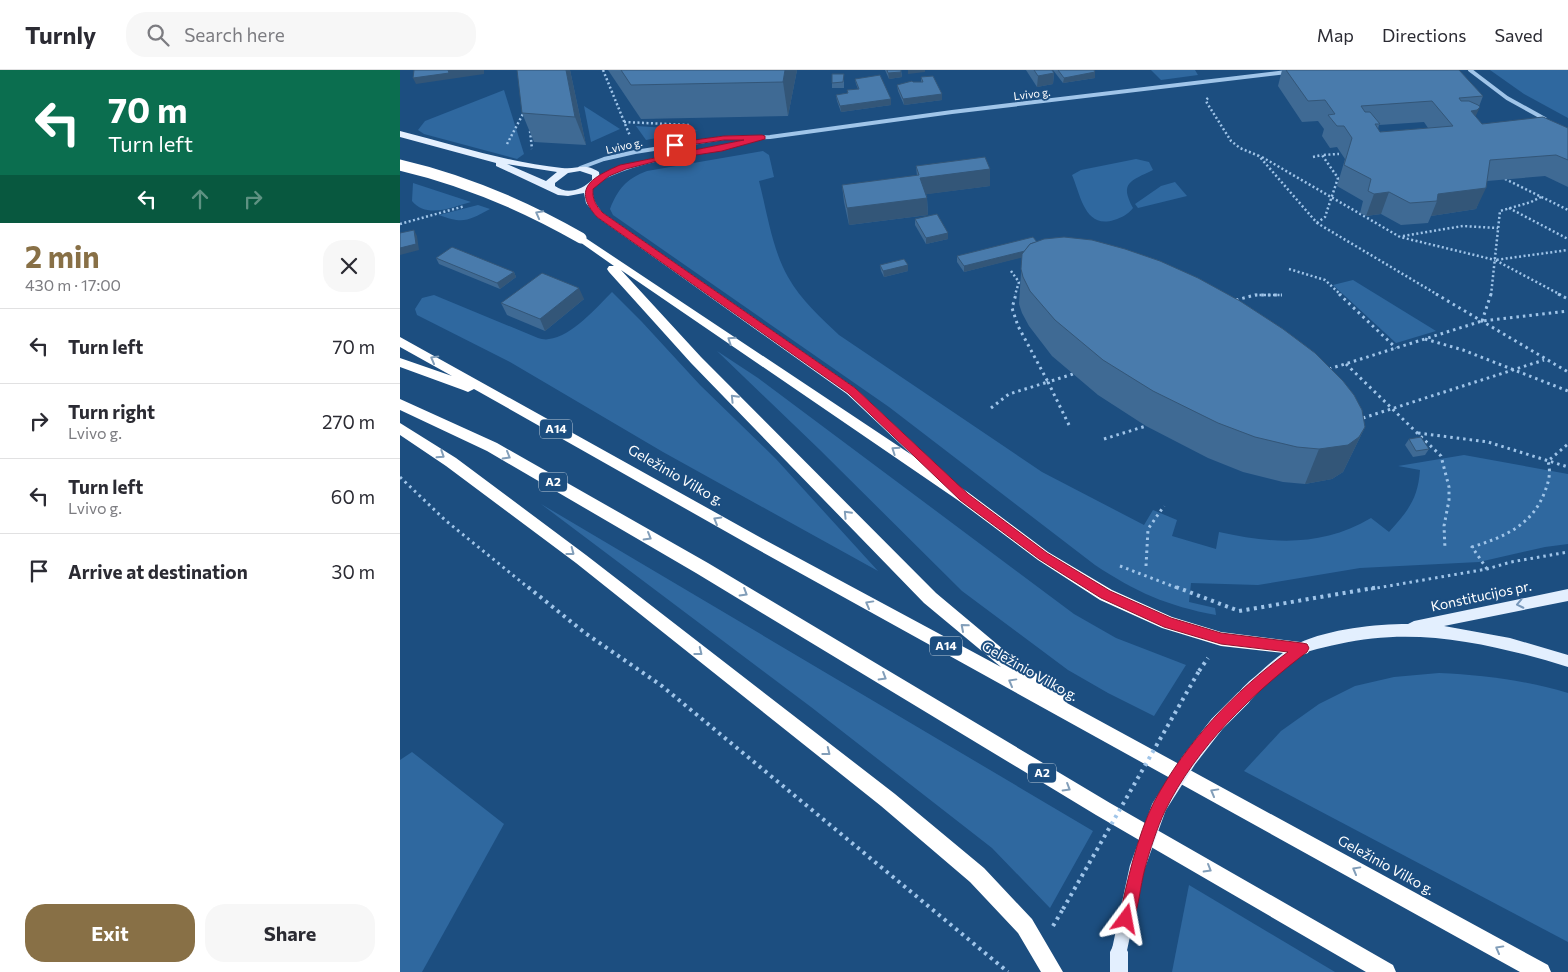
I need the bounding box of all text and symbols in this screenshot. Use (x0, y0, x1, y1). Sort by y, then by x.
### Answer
search box (126, 12, 476, 57)
text: Turnly (25, 20, 96, 49)
icon: search (144, 21, 172, 49)
text: Search here (184, 23, 285, 46)
text: Map (1317, 24, 1354, 46)
text: Directions (1382, 24, 1466, 46)
text: Saved (1494, 24, 1543, 46)
street label: Lvivo g. (1013, 85, 1052, 102)
text: 70 m (108, 87, 188, 130)
icon: left (25, 90, 90, 155)
pin (654, 124, 696, 166)
text: Turn left (108, 130, 193, 157)
icon: arrive (661, 131, 689, 159)
street label: Lvivo g. (604, 135, 644, 156)
icon: left (133, 185, 161, 213)
icon: ahead (186, 185, 214, 213)
icon: right (239, 185, 267, 213)
one-way arrow (535, 210, 544, 220)
text: 2 min (25, 237, 100, 274)
button: close (323, 240, 375, 292)
text: 430 m · 17:00 (25, 275, 121, 294)
icon: left (25, 332, 53, 360)
text: Turn left (68, 335, 143, 358)
text: 70 m (332, 335, 375, 358)
one-way arrow (727, 337, 736, 346)
one-way arrow (430, 355, 439, 365)
one-way arrow (731, 395, 740, 404)
text: Turn right (68, 400, 155, 423)
icon: right (25, 407, 53, 435)
text: 270 m (322, 410, 375, 433)
road number: A14 (540, 419, 572, 438)
text: Lvivo g. (68, 423, 122, 442)
street label: Geležinio Vilko g. (625, 440, 727, 509)
one-way arrow (891, 447, 900, 456)
one-way arrow (435, 449, 444, 458)
one-way arrow (502, 449, 511, 459)
road number: A2 (539, 472, 567, 492)
text: Turn left (68, 475, 143, 498)
icon: left (25, 482, 53, 510)
text: 60 m (331, 485, 375, 508)
text: Lvivo g. (68, 498, 122, 517)
one-way arrow (844, 511, 853, 520)
one-way arrow (714, 517, 723, 527)
one-way arrow (642, 530, 651, 540)
one-way arrow (565, 546, 574, 554)
icon: arrive (25, 557, 53, 585)
text: Arrive at destination (68, 560, 248, 583)
text: 30 m (332, 560, 375, 583)
street label: Konstitucijos pr. (1429, 577, 1533, 614)
one-way arrow (738, 587, 747, 597)
one-way arrow (1516, 599, 1525, 609)
one-way arrow (866, 600, 875, 610)
one-way arrow (960, 624, 969, 633)
road number: A14 (930, 636, 962, 656)
street label: Geležinio Vilko g. (979, 637, 1082, 704)
one-way arrow (693, 646, 702, 654)
one-way arrow (878, 670, 887, 680)
one-way arrow (1008, 678, 1017, 688)
one-way arrow (821, 746, 831, 755)
road number: A2 (1028, 764, 1056, 782)
one-way arrow (1062, 781, 1071, 791)
one-way arrow (1210, 789, 1219, 799)
street label: Geležinio Vilko g. (1335, 831, 1438, 898)
one-way arrow (1202, 863, 1211, 873)
one-way arrow (1352, 867, 1361, 877)
position arrow (1099, 892, 1151, 944)
button: Exit (25, 904, 195, 962)
button: Share (205, 904, 375, 962)
one-way arrow (1495, 945, 1504, 955)

